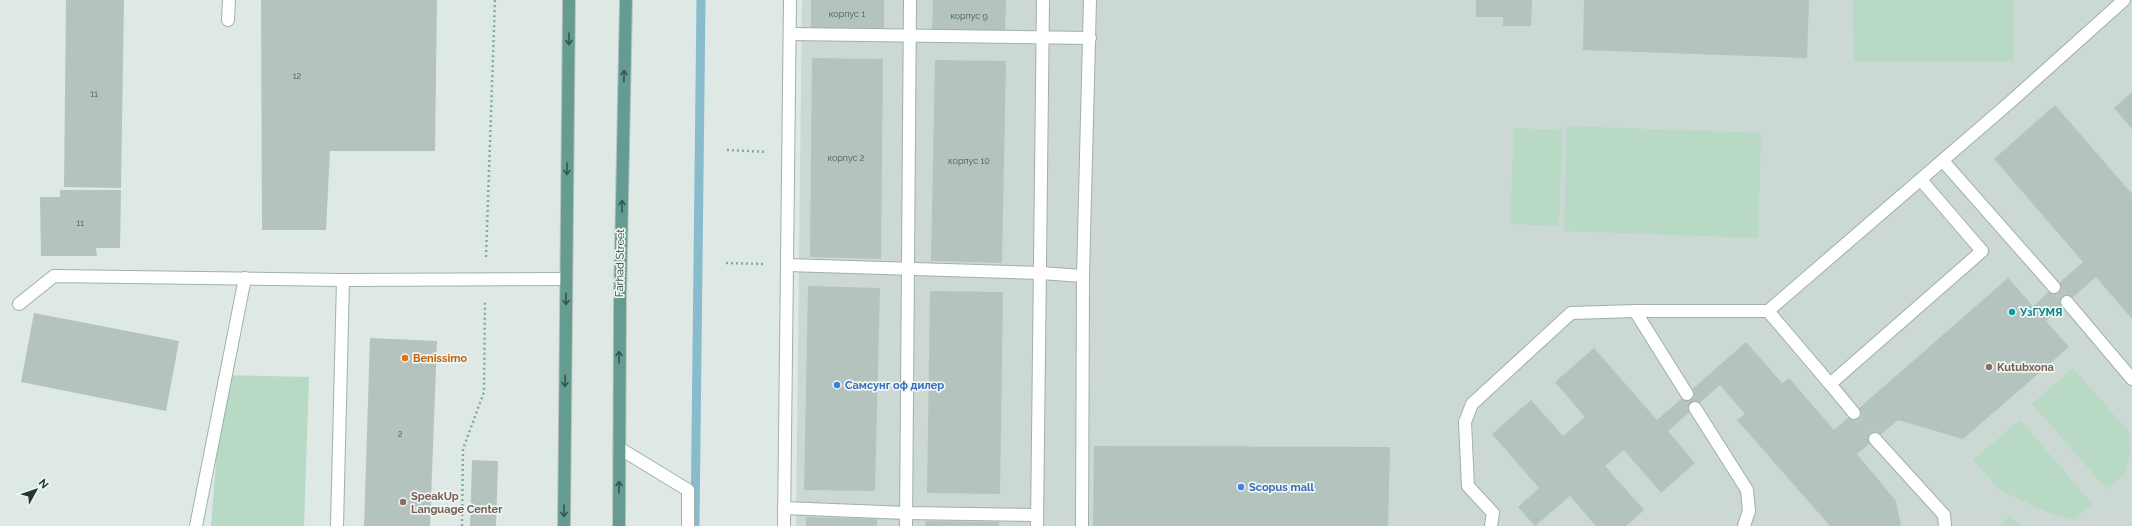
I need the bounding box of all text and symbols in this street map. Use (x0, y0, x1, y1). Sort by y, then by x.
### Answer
house number: корпус 1 (829, 9, 865, 19)
house number: корпус 9 (950, 11, 988, 21)
one-way arrow (565, 32, 572, 45)
one-way arrow (620, 70, 628, 83)
house number: 12 (293, 71, 302, 81)
house number: 11 (90, 89, 98, 99)
house number: корпус 2 (827, 153, 865, 163)
house number: корпус 10 (948, 156, 990, 166)
one-way arrow (563, 162, 571, 175)
one-way arrow (618, 200, 625, 213)
house number: 11 (76, 218, 84, 228)
street label: Farhad Street (613, 228, 627, 297)
one-way arrow (562, 292, 570, 305)
place label: УзГУМЯ (2019, 306, 2062, 319)
marker: УзГУМЯ (2007, 307, 2017, 317)
one-way arrow (615, 351, 623, 364)
place label: Benissimo (413, 352, 467, 365)
marker: Benissimo (400, 353, 410, 363)
place label: Kutubxona (1997, 361, 2054, 374)
marker: Kutubxona (1984, 362, 1994, 372)
one-way arrow (561, 374, 569, 387)
place label: Самсунг оф дилер (845, 379, 944, 392)
marker: Самсунг оф дилер (832, 380, 842, 390)
house number: 2 (398, 429, 403, 439)
north arrow (16, 470, 56, 510)
text: N (36, 476, 51, 491)
one-way arrow (615, 481, 623, 494)
place label: Scopus mall (1249, 481, 1314, 494)
marker: Scopus mall (1236, 482, 1246, 492)
place label: SpeakUp Language Center (411, 490, 503, 516)
marker: SpeakUp Language Center (398, 497, 408, 507)
one-way arrow (560, 504, 568, 517)

